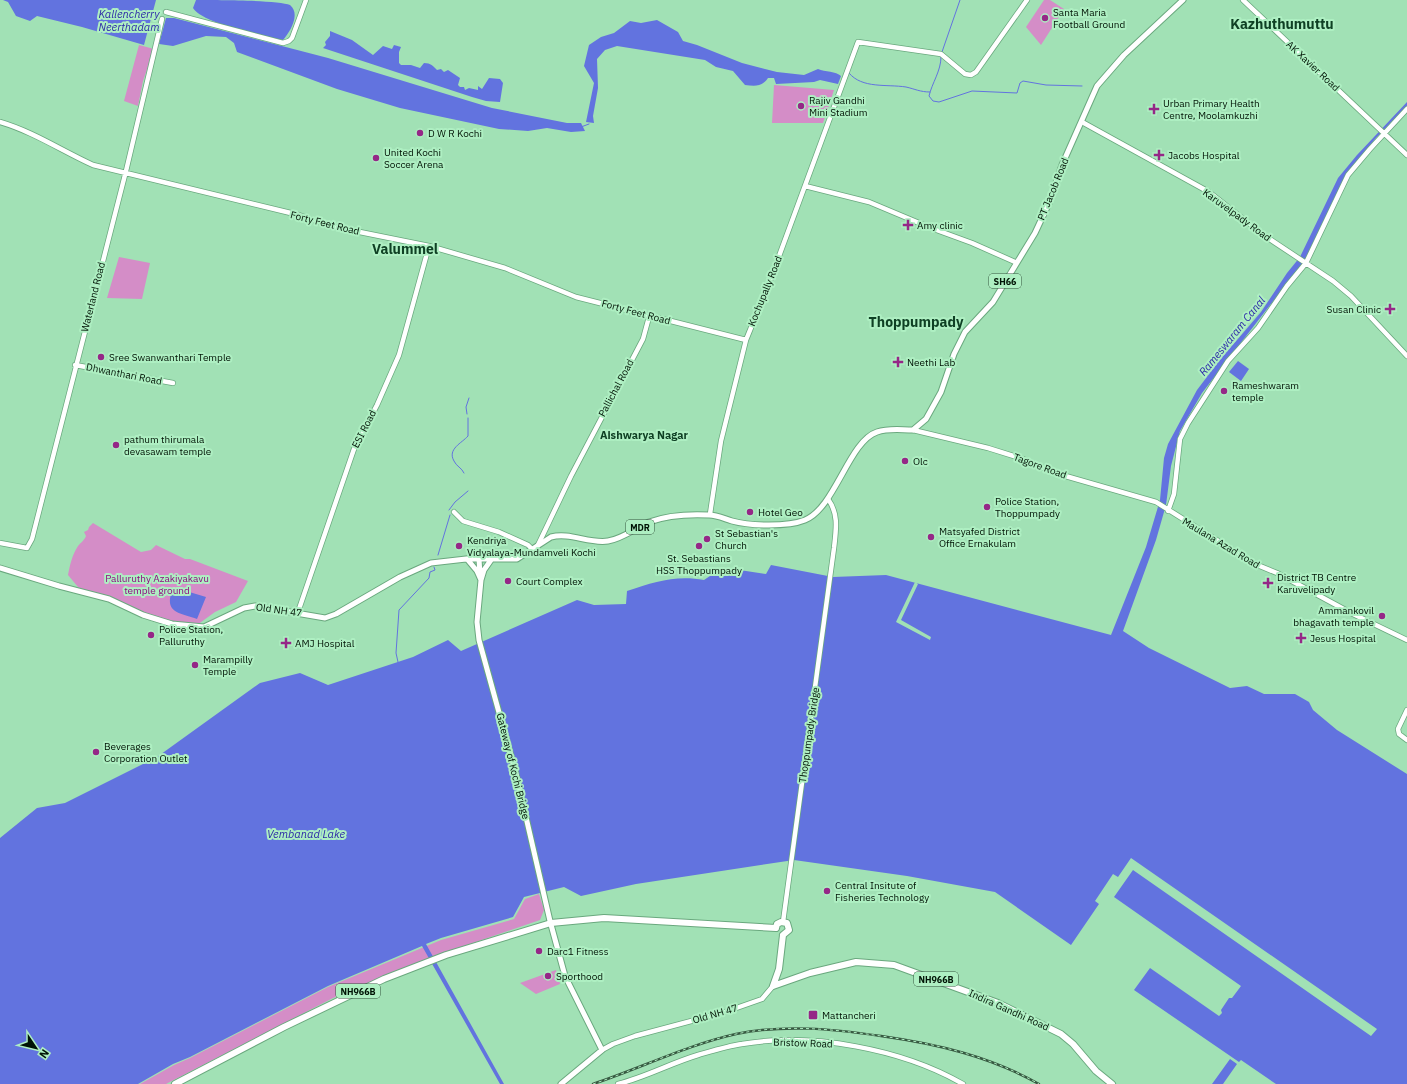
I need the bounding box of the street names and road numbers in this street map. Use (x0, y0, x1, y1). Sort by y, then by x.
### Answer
street label: AK Xavier Road (1284, 38, 1342, 94)
street label: PT Jacob Road (1035, 156, 1071, 222)
street label: Karuvelpady Road (1200, 186, 1274, 244)
street label: Forty Feet Road (289, 208, 361, 238)
street label: Kochupally Road (745, 254, 785, 328)
street label: Waterland Road (78, 261, 108, 333)
road number: SH66 (989, 274, 1021, 288)
street label: Forty Feet Road (600, 297, 672, 327)
street label: Pallichal Road (595, 357, 637, 419)
street label: Dhwanthari Road (85, 360, 163, 388)
street label: ESI Road (349, 408, 379, 450)
street label: Tagore Road (1012, 450, 1068, 482)
street label: Maulana Azad Road (1180, 515, 1262, 571)
road number: MDR (626, 520, 654, 534)
street label: Old NH 47 (255, 600, 303, 620)
street label: Thoppumpady Bridge (796, 686, 822, 784)
street label: Gateway of Kochi Bridge (494, 712, 533, 821)
road number: NH966B (914, 972, 958, 986)
road number: NH966B (336, 984, 380, 998)
street label: Indira Gandhi Road (967, 986, 1051, 1034)
street label: Old NH 47 (691, 1001, 739, 1027)
street label: Bristow Road (773, 1035, 833, 1051)

